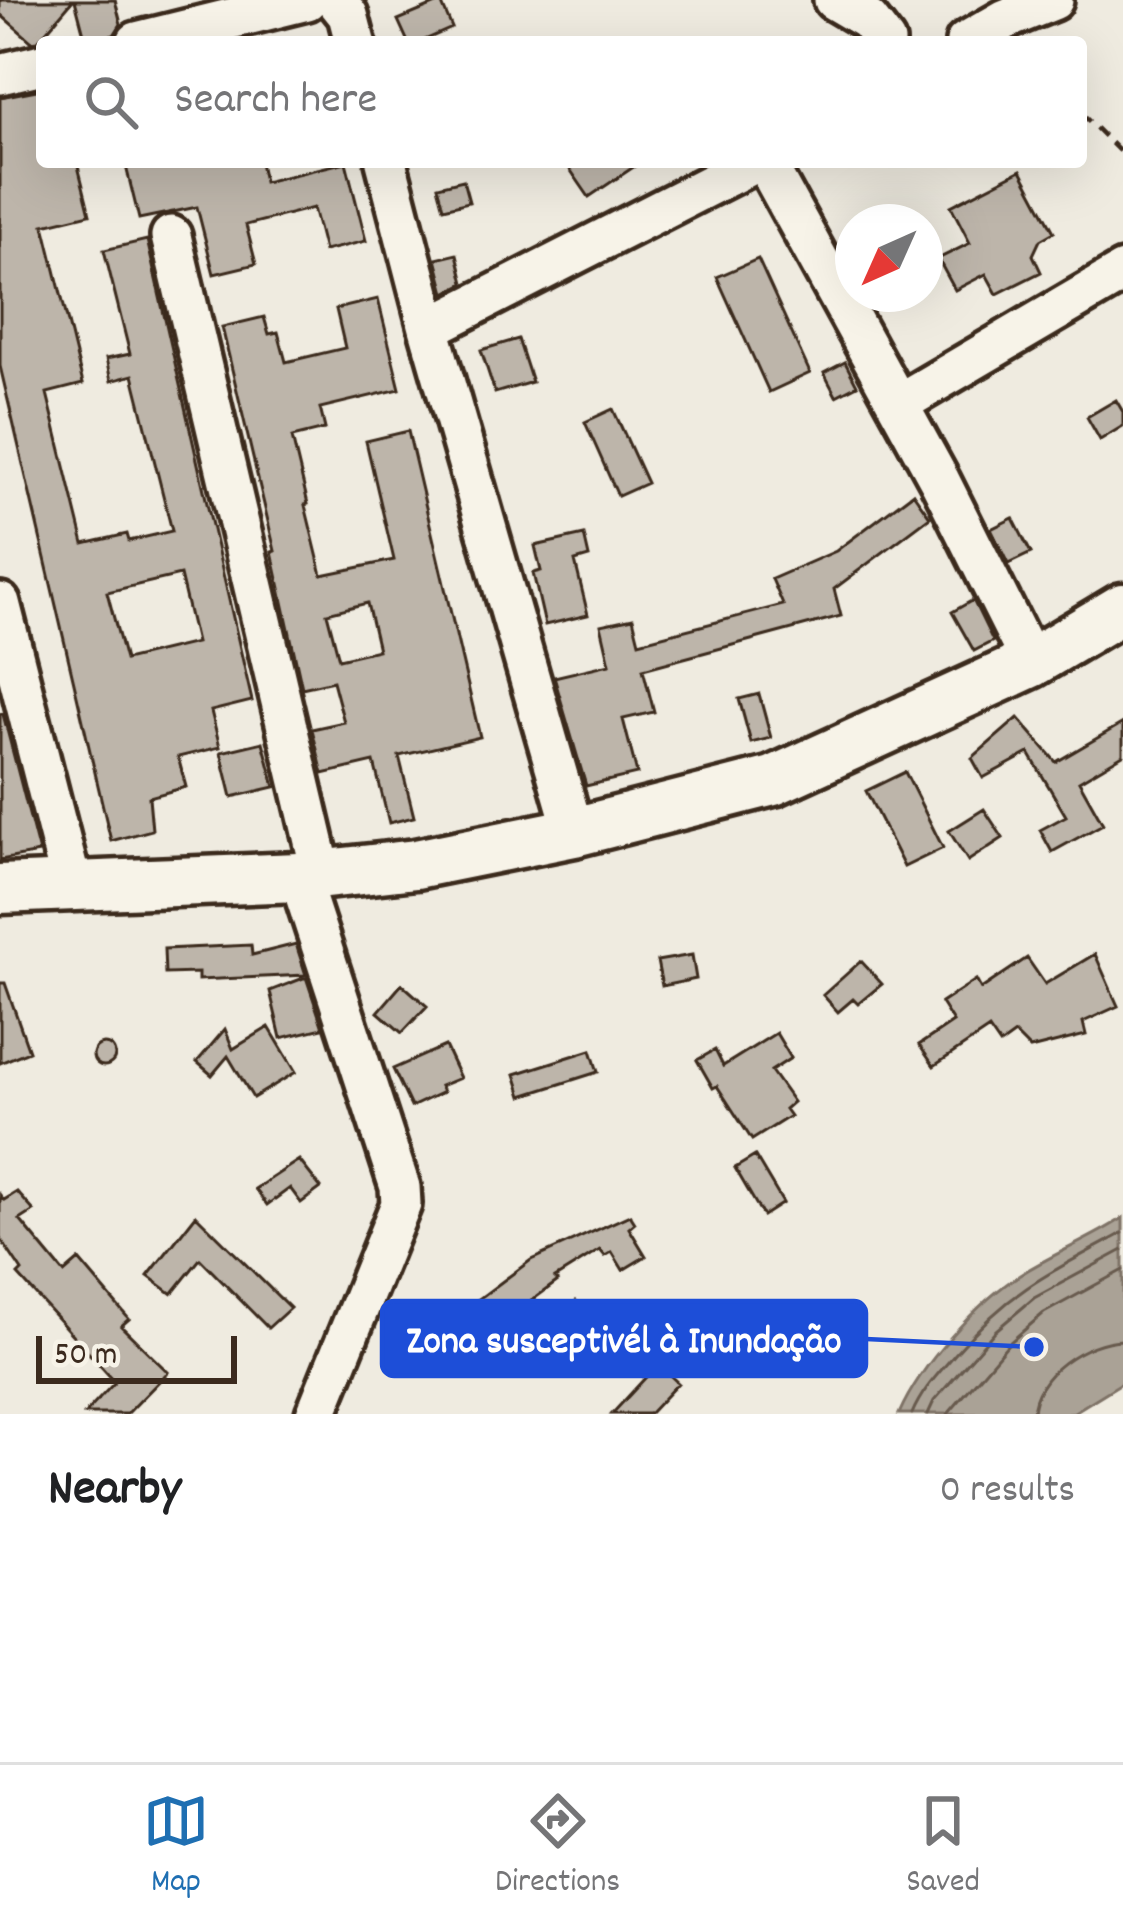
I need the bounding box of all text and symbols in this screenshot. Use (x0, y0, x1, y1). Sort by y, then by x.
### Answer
search box (36, 36, 1087, 168)
icon: search (78, 69, 144, 135)
text: Search here (174, 70, 377, 134)
north arrow (835, 204, 943, 312)
callout: Zona susceptivél à Inundação (382, 1301, 866, 1376)
text: Zona susceptivél à Inundação (406, 1317, 842, 1372)
scale bar (36, 1330, 237, 1383)
text: 50 m (54, 1333, 118, 1380)
text: Nearby (48, 1456, 181, 1528)
text: 0 results (940, 1465, 1075, 1520)
tab: Map (143, 1788, 209, 1907)
tab: Directions (495, 1788, 620, 1907)
tab: Saved (906, 1788, 980, 1907)

